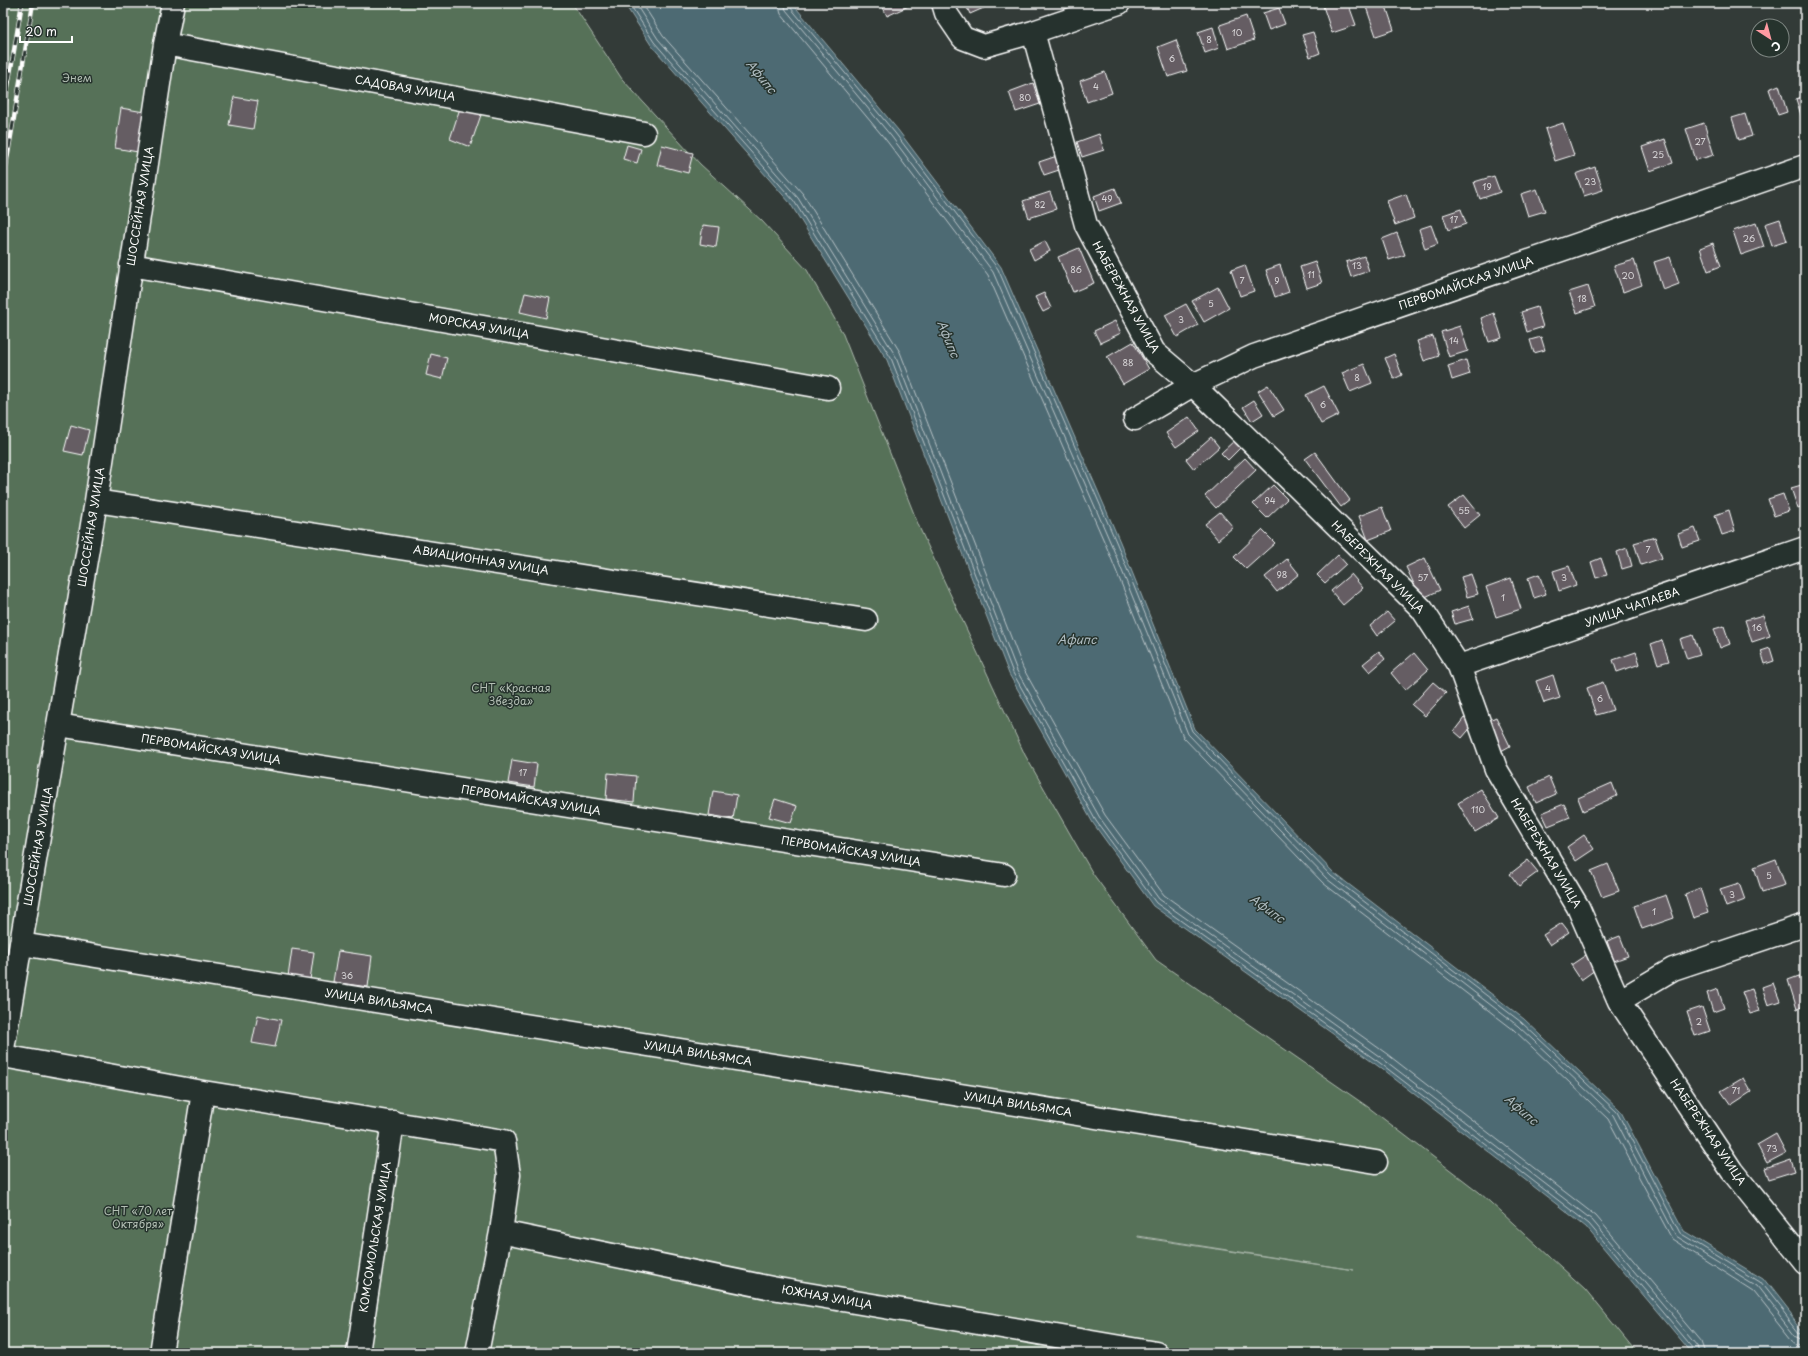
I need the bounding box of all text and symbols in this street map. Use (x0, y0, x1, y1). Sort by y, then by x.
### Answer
scale bar (20, 18, 72, 44)
north arrow (1750, 18, 1790, 58)
text: 20 m (26, 22, 57, 40)
house number: 10 (1232, 25, 1243, 39)
house number: 8 (1206, 32, 1212, 46)
text: С (1768, 37, 1785, 56)
house number: 6 (1169, 51, 1175, 65)
water label: Афипс (742, 56, 782, 99)
park label: Энем (62, 69, 92, 86)
street label: САДОВАЯ УЛИЦА (353, 70, 457, 105)
house number: 4 (1093, 79, 1099, 93)
house number: 80 (1019, 90, 1032, 104)
house number: 27 (1694, 134, 1706, 148)
street label: ШОССЕЙНАЯ УЛИЦА (122, 144, 157, 267)
house number: 25 (1652, 147, 1664, 161)
house number: 23 (1584, 174, 1596, 188)
house number: 19 (1482, 179, 1492, 193)
house number: 49 (1101, 191, 1113, 205)
house number: 82 (1034, 197, 1046, 211)
house number: 17 (1450, 212, 1459, 226)
house number: 26 (1743, 231, 1755, 245)
street label: НАБЕРЕЖНАЯ УЛИЦА (1089, 238, 1165, 356)
street label: ПЕРВОМАЙСКАЯ УЛИЦА (1396, 251, 1536, 314)
house number: 13 (1352, 258, 1362, 272)
house number: 86 (1070, 262, 1082, 276)
house number: 11 (1307, 267, 1315, 281)
house number: 20 (1622, 268, 1635, 282)
house number: 7 (1239, 273, 1245, 287)
house number: 9 (1274, 273, 1280, 287)
house number: 18 (1577, 291, 1587, 305)
house number: 5 (1208, 296, 1214, 310)
street label: МОРСКАЯ УЛИЦА (427, 308, 531, 343)
house number: 3 (1178, 312, 1184, 326)
water label: Афипс (933, 317, 965, 362)
house number: 14 (1449, 333, 1459, 347)
house number: 88 (1122, 355, 1134, 369)
house number: 8 (1354, 370, 1360, 384)
house number: 6 (1320, 397, 1326, 411)
street label: ШОССЕЙНАЯ УЛИЦА (73, 465, 108, 588)
house number: 94 (1264, 493, 1276, 507)
house number: 55 (1458, 503, 1470, 517)
street label: НАБЕРЕЖНАЯ УЛИЦА (1328, 516, 1429, 617)
street label: АВИАЦИОННАЯ УЛИЦА (412, 540, 551, 579)
house number: 7 (1645, 542, 1651, 556)
house number: 98 (1277, 567, 1287, 581)
house number: 57 (1418, 570, 1428, 584)
house number: 3 (1561, 570, 1567, 584)
street label: УЛИЦА ЧАПАЕВА (1582, 582, 1681, 631)
house number: 1 (1501, 590, 1505, 604)
house number: 16 (1752, 620, 1762, 634)
water label: Афипс (1057, 630, 1098, 648)
park label: СНТ «Красная Звезда» (471, 679, 551, 709)
house number: 4 (1545, 681, 1551, 695)
house number: 6 (1597, 691, 1603, 705)
street label: ПЕРВОМАЙСКАЯ УЛИЦА (140, 729, 283, 768)
house number: 17 (519, 765, 528, 779)
street label: ПЕРВОМАЙСКАЯ УЛИЦА (460, 780, 603, 819)
street label: ШОССЕЙНАЯ УЛИЦА (19, 784, 56, 907)
street label: НАБЕРЕЖНАЯ УЛИЦА (1507, 795, 1586, 911)
house number: 110 (1471, 802, 1485, 816)
street label: ПЕРВОМАЙСКАЯ УЛИЦА (780, 831, 923, 870)
house number: 5 (1766, 868, 1772, 882)
house number: 3 (1729, 887, 1735, 901)
water label: Афипс (1246, 889, 1290, 928)
house number: 1 (1652, 904, 1656, 918)
house number: 36 (341, 968, 353, 982)
street label: УЛИЦА ВИЛЬЯМСА (324, 984, 435, 1018)
house number: 2 (1696, 1014, 1702, 1028)
street label: УЛИЦА ВИЛЬЯМСА (643, 1036, 754, 1070)
street label: НАБЕРЕЖНАЯ УЛИЦА (1666, 1075, 1751, 1189)
house number: 71 (1732, 1083, 1740, 1097)
street label: УЛИЦА ВИЛЬЯМСА (963, 1087, 1074, 1121)
water label: Афипс (1501, 1090, 1544, 1130)
house number: 73 (1767, 1141, 1777, 1155)
street label: КОМСОМОЛЬСКАЯ УЛИЦА (354, 1160, 395, 1314)
park label: СНТ «70 лет Октября» (104, 1202, 173, 1232)
street label: ЮЖНАЯ УЛИЦА (780, 1280, 874, 1313)

